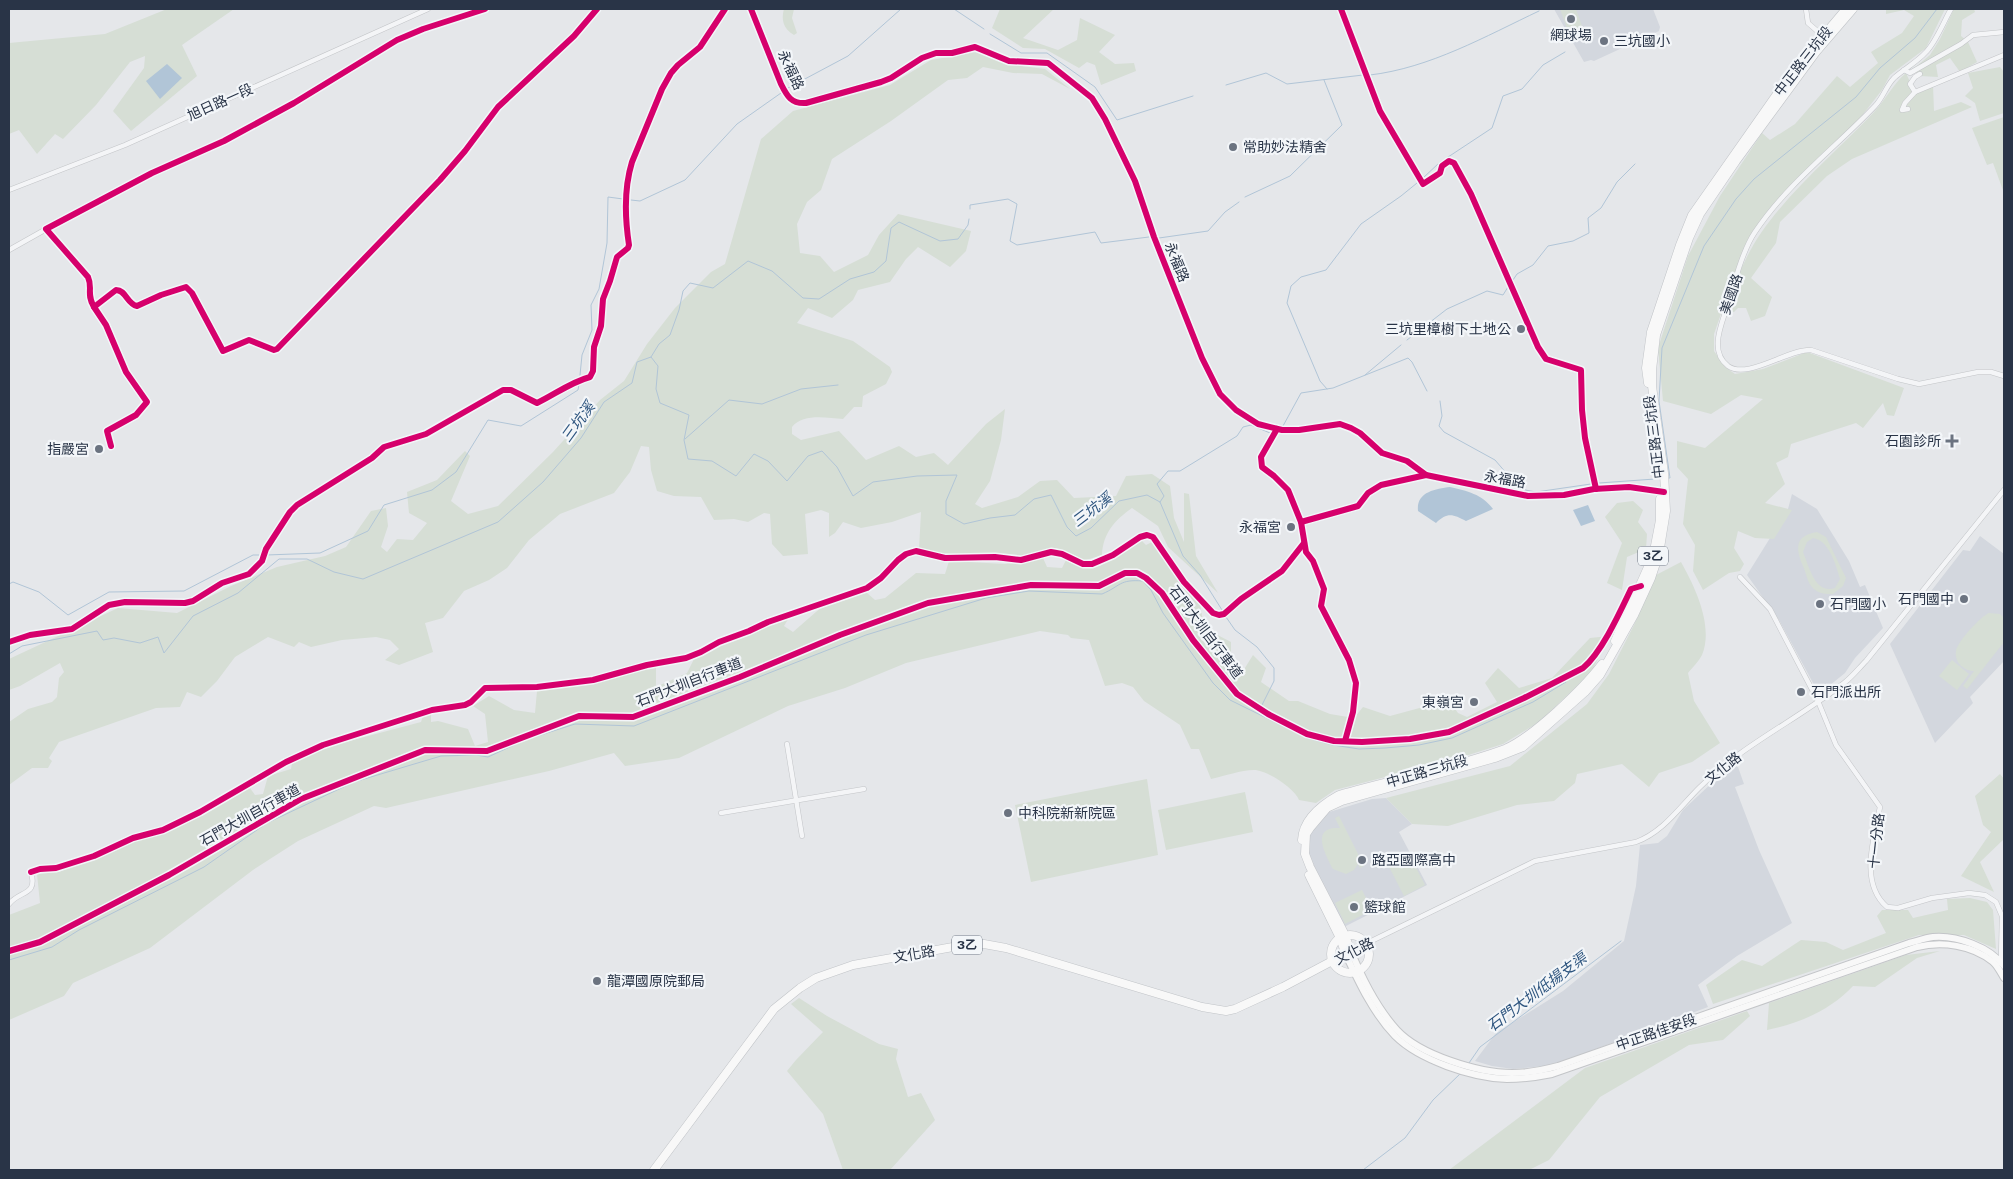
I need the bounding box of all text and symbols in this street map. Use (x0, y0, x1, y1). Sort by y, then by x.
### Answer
marker: 網球場 (1565, 13, 1577, 25)
street label: 中正路三坑段 (1771, 23, 1835, 99)
place label: 網球場 (1550, 27, 1592, 43)
place label: 三坑國小 (1614, 33, 1670, 49)
marker: 三坑國小 (1598, 35, 1610, 47)
street label: 永福路 (775, 48, 807, 92)
street label: 旭日路一段 (185, 80, 255, 124)
place label: 常助妙法精舍 (1243, 139, 1327, 155)
marker: 常助妙法精舍 (1227, 141, 1239, 153)
street label: 永福路 (1162, 240, 1192, 284)
street label: 美國路 (1717, 272, 1745, 316)
place label: 三坑里樟樹下土地公 (1385, 321, 1511, 337)
marker: 三坑里樟樹下土地公 (1515, 323, 1527, 335)
street label: 中正路三坑段 (1641, 394, 1667, 480)
water label: 三坑溪 (557, 397, 599, 445)
place label: 石園診所 (1885, 433, 1941, 449)
marker: 石園診所 (1945, 434, 1959, 448)
place label: 指嚴宮 (47, 441, 89, 457)
marker: 指嚴宮 (93, 443, 105, 455)
street label: 永福路 (1483, 467, 1527, 491)
water label: 三坑溪 (1069, 488, 1116, 530)
place label: 永福宮 (1239, 519, 1281, 535)
marker: 永福宮 (1285, 521, 1297, 533)
road number: 3乙 (1638, 546, 1668, 566)
street label: 石門大圳自行車道 (1166, 582, 1246, 682)
place label: 石門國中 (1898, 591, 1954, 607)
marker: 石門國中 (1958, 593, 1970, 605)
place label: 石門國小 (1830, 596, 1886, 612)
marker: 石門國小 (1814, 598, 1826, 610)
street label: 石門大圳自行車道 (634, 654, 744, 710)
place label: 石門派出所 (1811, 684, 1881, 700)
marker: 石門派出所 (1795, 686, 1807, 698)
place label: 東嶺宮 (1422, 694, 1464, 710)
marker: 東嶺宮 (1468, 696, 1480, 708)
street label: 文化路 (1702, 749, 1744, 787)
street label: 中正路三坑段 (1384, 752, 1470, 790)
street label: 石門大圳自行車道 (197, 781, 303, 849)
place label: 中科院新新院區 (1018, 805, 1116, 821)
marker: 中科院新新院區 (1002, 807, 1014, 819)
street label: 十一分路 (1865, 812, 1887, 870)
place label: 路亞國際高中 (1372, 852, 1456, 868)
marker: 路亞國際高中 (1356, 854, 1368, 866)
place label: 籃球館 (1364, 899, 1406, 915)
marker: 籃球館 (1348, 901, 1360, 913)
street label: 文化路 (1332, 934, 1376, 968)
road number: 3乙 (952, 936, 982, 954)
street label: 文化路 (892, 942, 936, 966)
water label: 石門大圳低揚支渠 (1484, 948, 1591, 1035)
place label: 龍潭國原院郵局 (607, 973, 705, 989)
marker: 龍潭國原院郵局 (591, 975, 603, 987)
street label: 中正路佳安段 (1614, 1011, 1698, 1053)

